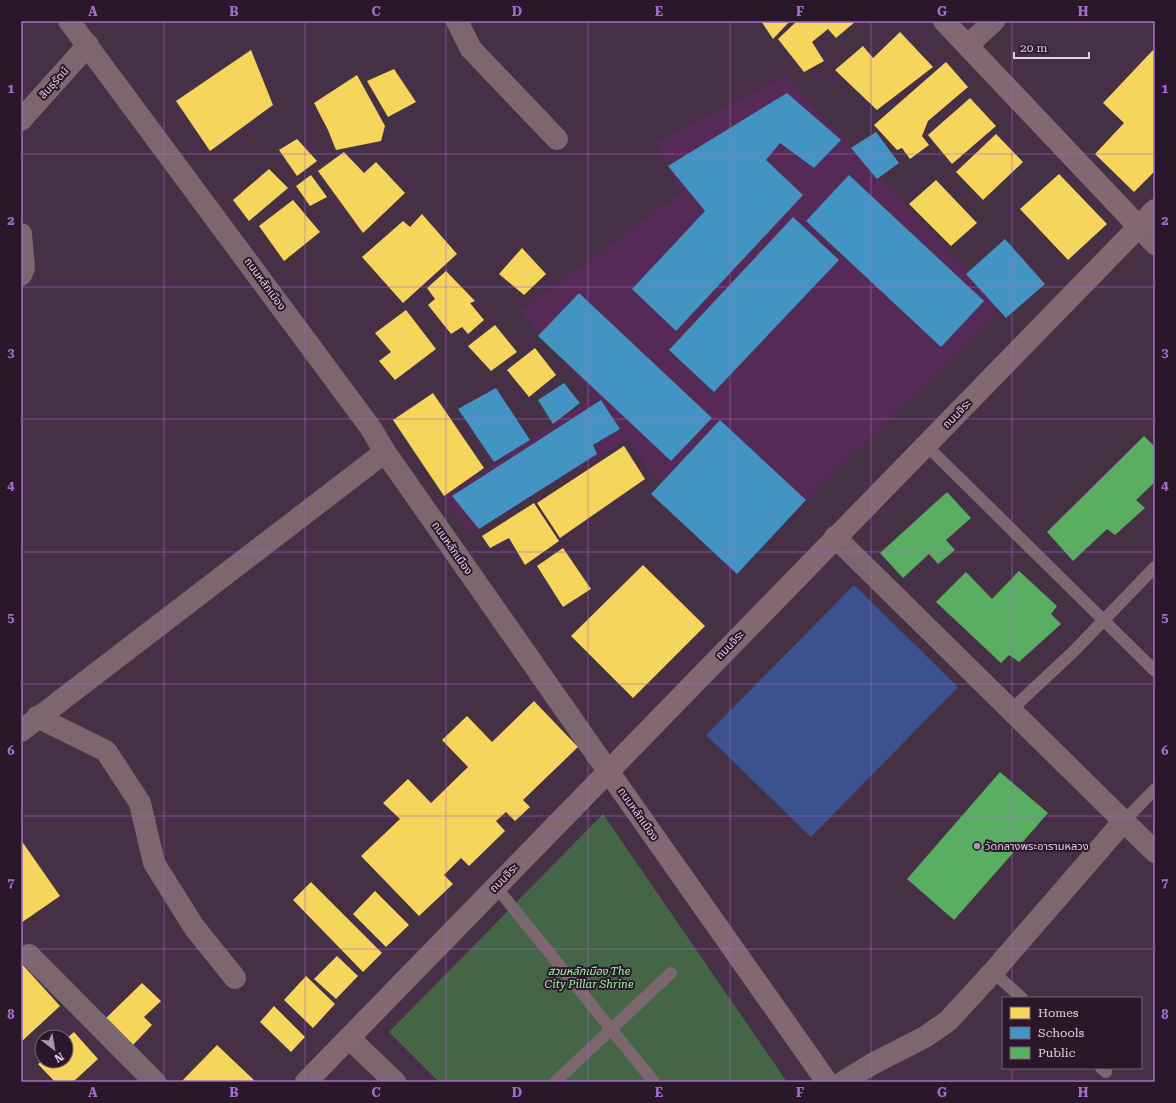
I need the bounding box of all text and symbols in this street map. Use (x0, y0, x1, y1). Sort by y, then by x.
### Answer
text: A (88, 4, 98, 19)
text: B (229, 4, 239, 19)
text: C (371, 4, 381, 19)
text: D (512, 4, 522, 19)
text: E (655, 4, 663, 19)
text: F (796, 4, 804, 19)
text: G (937, 4, 947, 19)
text: H (1078, 4, 1089, 19)
scale bar (1014, 34, 1089, 60)
text: 20 m (1020, 41, 1047, 55)
street label: สินธุรัตน์ (36, 64, 72, 102)
text: 1 (7, 81, 15, 96)
text: 1 (1161, 81, 1169, 96)
text: 2 (7, 213, 15, 228)
text: 2 (1161, 213, 1169, 228)
street label: ถนนหลักเมือง (242, 255, 288, 313)
text: 3 (7, 345, 15, 360)
text: 3 (1161, 345, 1169, 360)
street label: ถนนจิระ (940, 397, 974, 431)
text: 4 (7, 478, 15, 493)
text: 4 (1161, 478, 1169, 493)
street label: ถนนหลักเมือง (429, 519, 475, 577)
text: 5 (7, 610, 15, 625)
text: 5 (1161, 610, 1169, 625)
street label: ถนนจิระ (713, 628, 747, 662)
text: 6 (7, 743, 15, 758)
text: 6 (1161, 743, 1169, 758)
street label: ถนนหลักเมือง (615, 785, 661, 843)
place label: วัดกลางพระอารามหลวง (985, 840, 1089, 853)
marker: วัดกลางพระอารามหลวง (972, 841, 982, 851)
street label: ถนนจิระ (487, 861, 521, 895)
text: 7 (7, 875, 15, 890)
text: 7 (1161, 875, 1169, 890)
park label: สวนหลักเมือง The City Pillar Shrine (545, 965, 634, 991)
legend (1002, 997, 1142, 1069)
text: Homes (1038, 1006, 1079, 1020)
text: 8 (7, 1007, 15, 1022)
text: 8 (1161, 1007, 1169, 1022)
text: Schools (1038, 1026, 1085, 1040)
north arrow (34, 1029, 74, 1069)
text: Public (1038, 1046, 1076, 1060)
text: N (51, 1049, 66, 1065)
text: A (88, 1085, 98, 1100)
text: B (229, 1085, 239, 1100)
text: C (371, 1085, 381, 1100)
text: D (512, 1085, 522, 1100)
text: E (655, 1085, 663, 1100)
text: F (796, 1085, 804, 1100)
text: G (937, 1085, 947, 1100)
text: H (1078, 1085, 1089, 1100)

